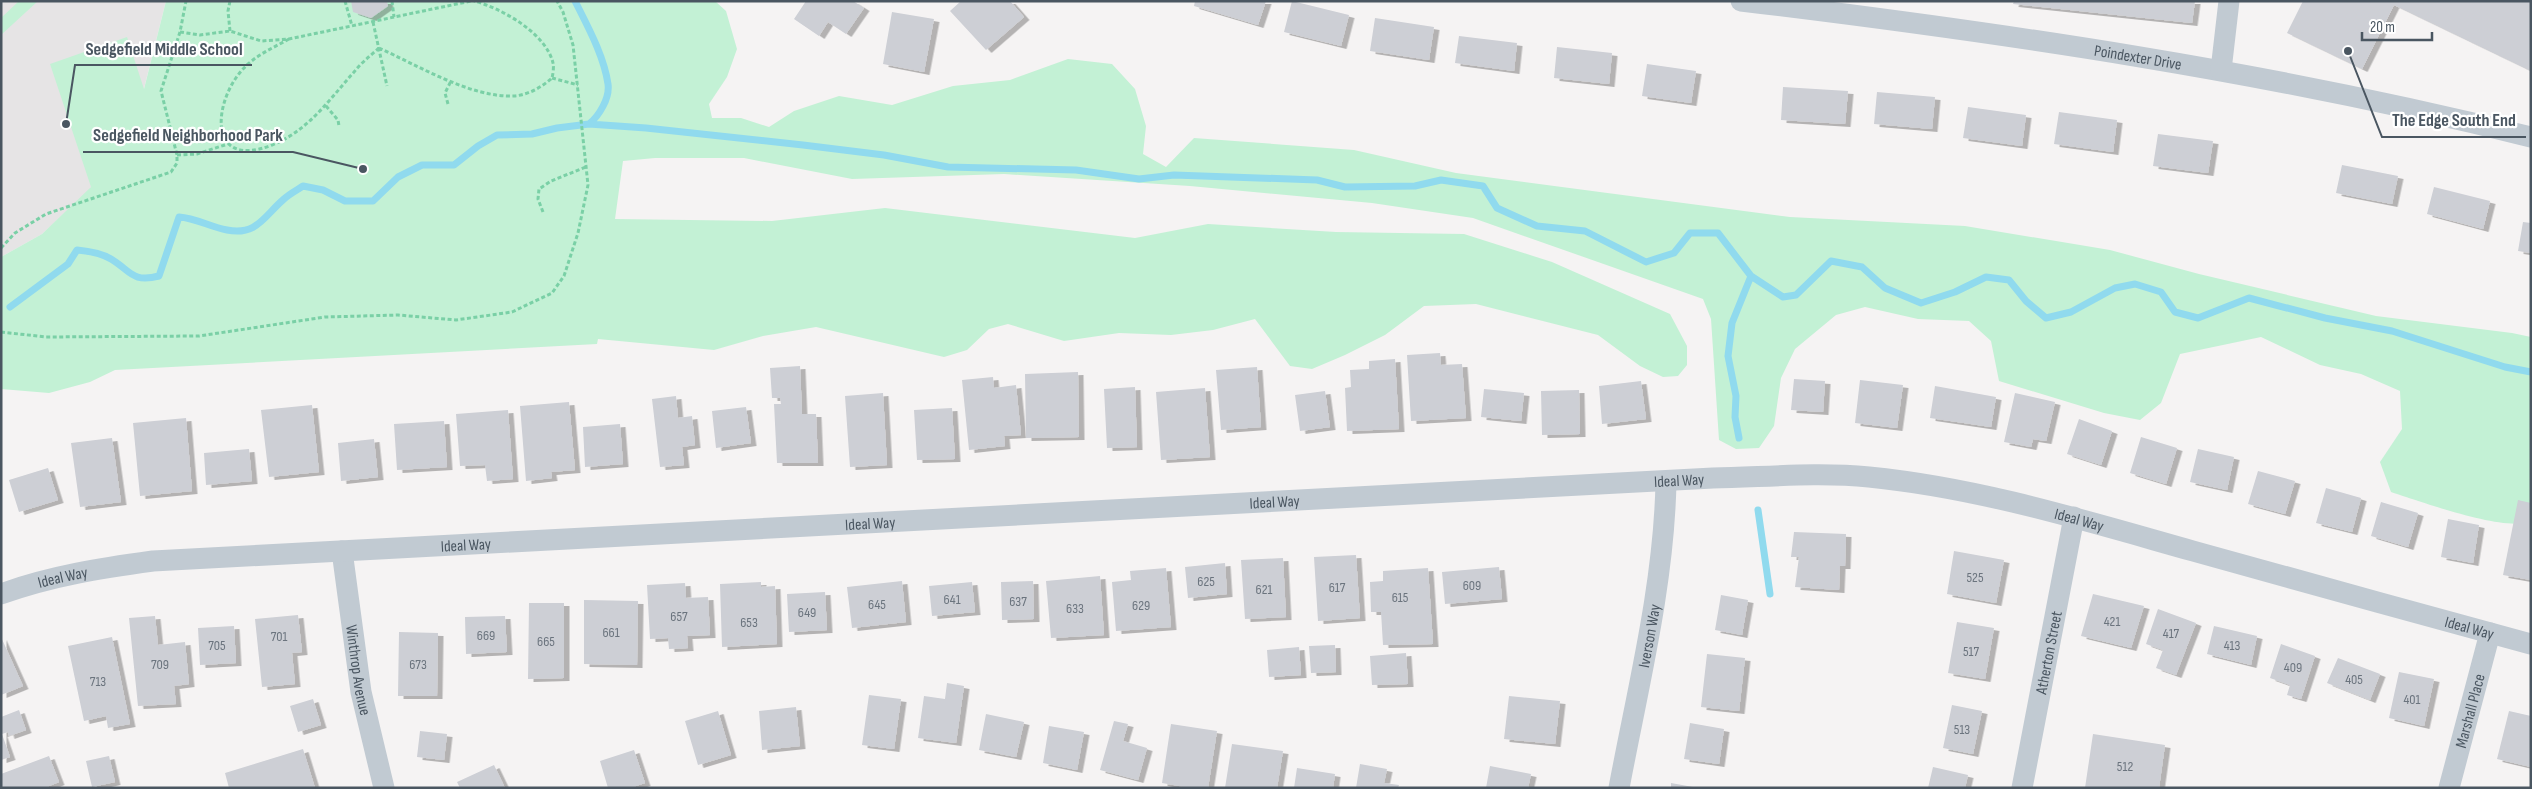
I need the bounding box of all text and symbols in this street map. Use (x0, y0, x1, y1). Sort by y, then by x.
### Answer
scale bar (2362, 10, 2432, 42)
text: 20 m (2370, 18, 2395, 37)
callout: Sedgefield Middle School (75, 32, 252, 65)
text: Sedgefield Middle School (85, 39, 243, 60)
street label: Poindexter Drive (2093, 42, 2183, 75)
callout: The Edge South End (2382, 104, 2526, 137)
text: The Edge South End (2392, 110, 2516, 131)
callout: Sedgefield Neighborhood Park (83, 119, 293, 152)
text: Sedgefield Neighborhood Park (93, 125, 283, 146)
street label: Ideal Way (1653, 470, 1705, 492)
street label: Ideal Way (1249, 492, 1300, 514)
street label: Ideal Way (2052, 505, 2106, 536)
street label: Ideal Way (845, 514, 896, 535)
street label: Ideal Way (440, 535, 491, 557)
street label: Ideal Way (36, 563, 89, 593)
house number: 525 (1967, 569, 1984, 586)
house number: 625 (1197, 573, 1215, 590)
house number: 609 (1463, 577, 1481, 594)
house number: 617 (1329, 579, 1346, 596)
house number: 621 (1256, 581, 1273, 598)
house number: 615 (1392, 589, 1409, 606)
house number: 641 (943, 591, 961, 608)
house number: 637 (1009, 593, 1027, 610)
house number: 645 (868, 596, 886, 613)
house number: 629 (1132, 597, 1150, 614)
house number: 633 (1066, 600, 1084, 617)
street label: Iverson Way (1635, 603, 1665, 670)
house number: 649 (798, 604, 816, 621)
house number: 657 (670, 608, 688, 625)
street label: Atherton Street (2032, 609, 2067, 697)
house number: 421 (2104, 613, 2120, 630)
street label: Ideal Way (2442, 613, 2496, 644)
house number: 653 (740, 614, 758, 631)
street label: Winthrop Avenue (341, 624, 374, 717)
house number: 661 (602, 624, 620, 641)
house number: 417 (2163, 625, 2180, 642)
house number: 669 (477, 627, 495, 644)
house number: 701 (271, 628, 287, 645)
house number: 665 (537, 633, 555, 650)
house number: 705 (208, 637, 226, 654)
house number: 413 (2224, 637, 2240, 654)
house number: 517 (1963, 643, 1979, 660)
house number: 709 (151, 656, 169, 673)
house number: 673 (409, 656, 427, 673)
house number: 409 (2284, 659, 2302, 676)
house number: 405 (2345, 671, 2363, 688)
street label: Marshall Place (2452, 672, 2490, 750)
house number: 713 (90, 673, 106, 690)
house number: 401 (2404, 691, 2421, 708)
house number: 513 (1954, 721, 1970, 738)
house number: 512 (2117, 758, 2133, 775)

